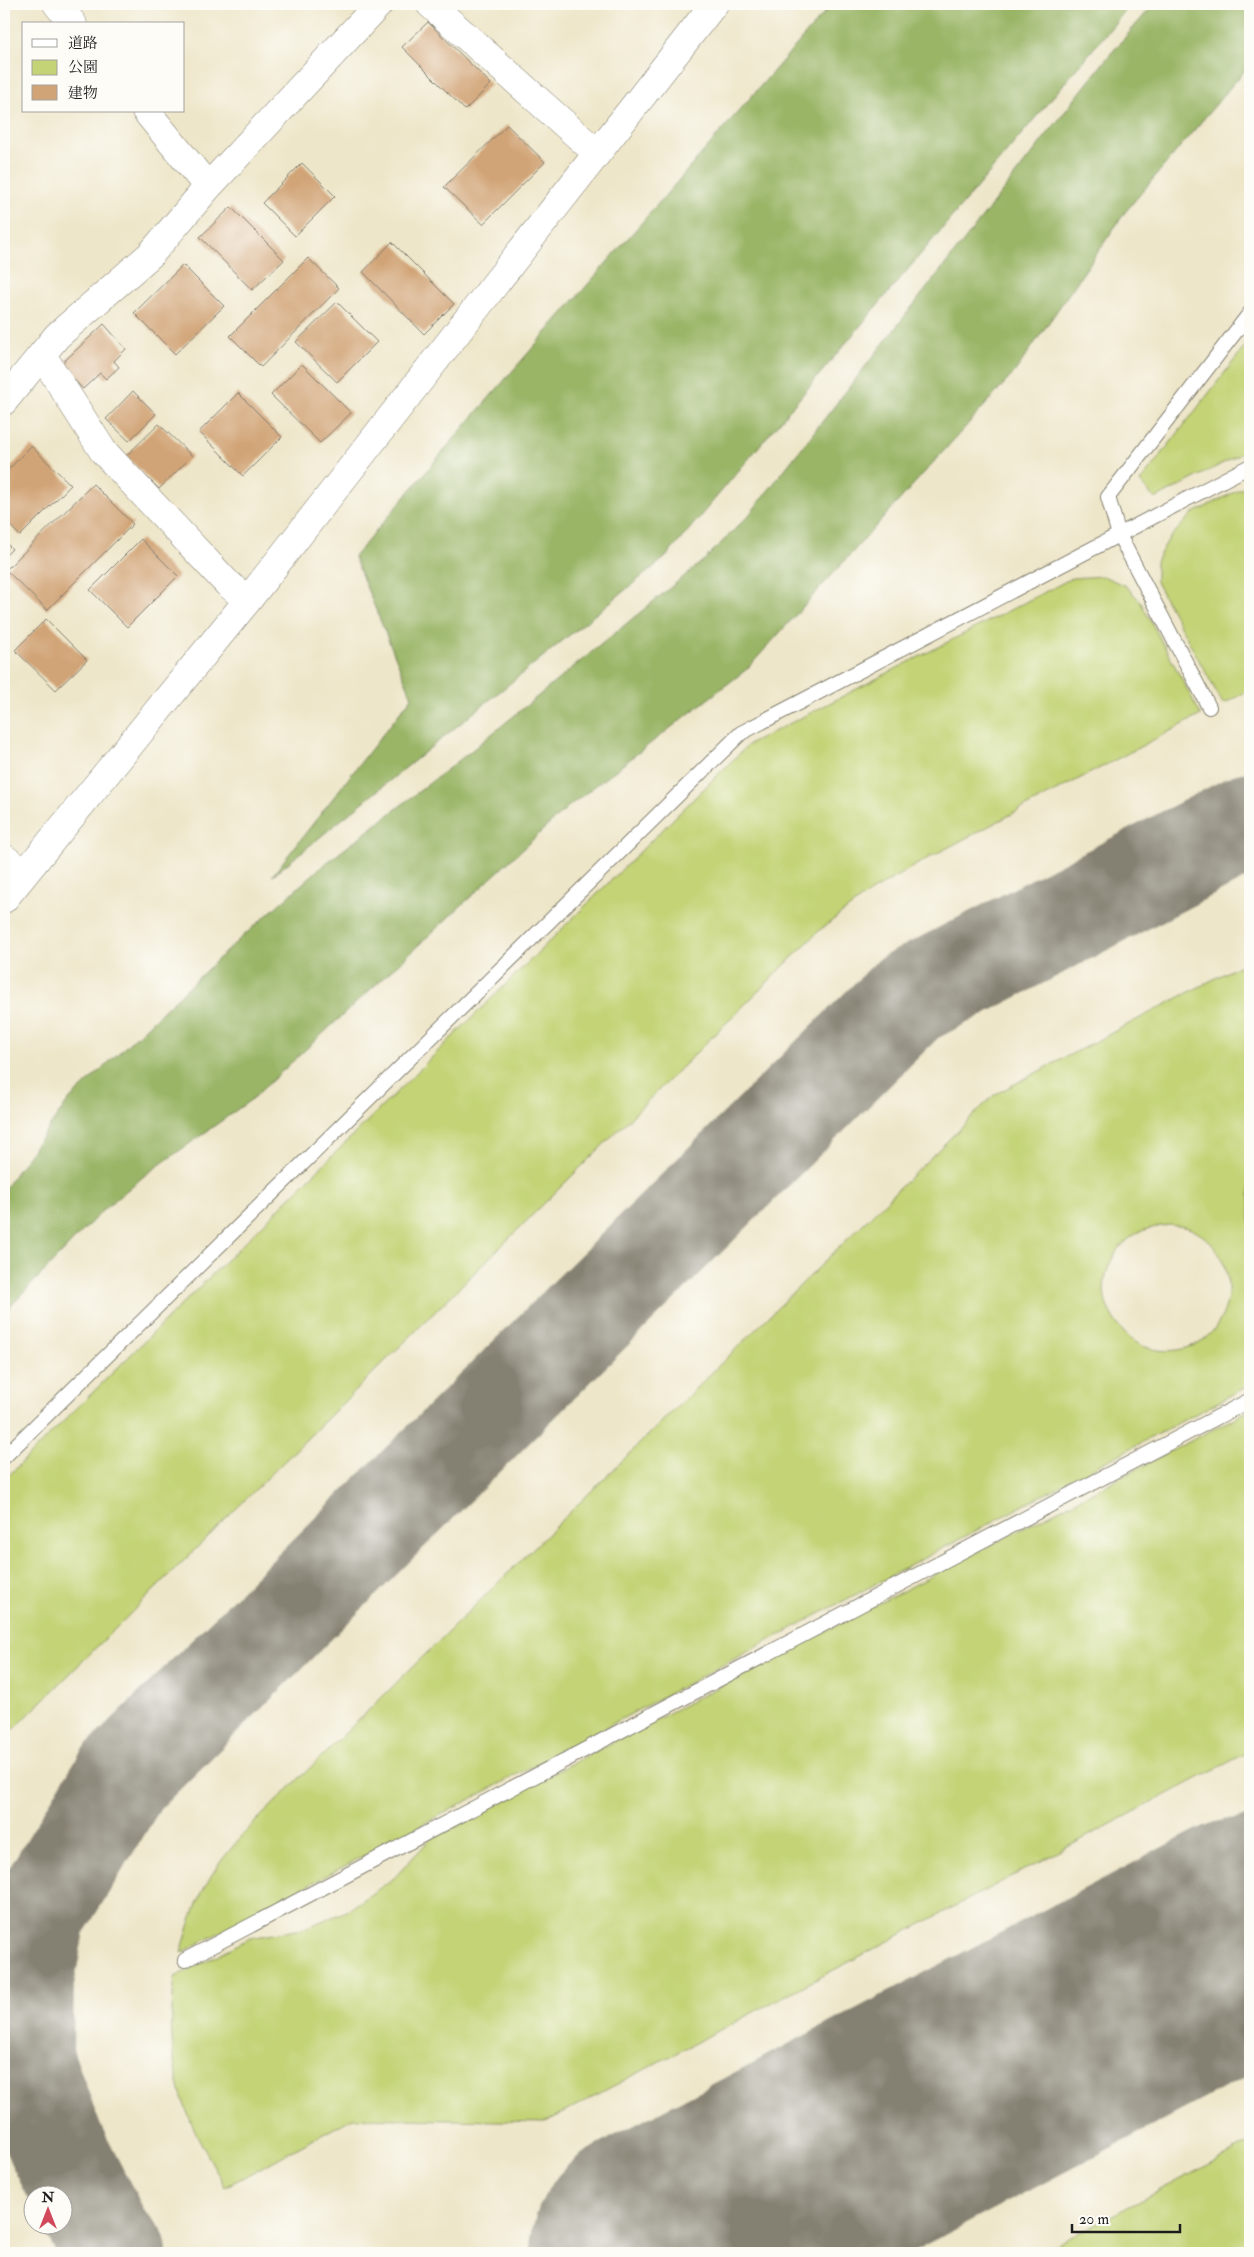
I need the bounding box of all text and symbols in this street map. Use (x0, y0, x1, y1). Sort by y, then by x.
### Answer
legend (22, 22, 185, 112)
text: 道路 (68, 34, 98, 53)
text: 公園 (68, 58, 98, 77)
text: 建物 (68, 84, 98, 103)
north arrow (22, 2184, 72, 2234)
text: N (41, 2189, 55, 2206)
scale bar (1072, 2202, 1179, 2234)
text: 20 m (1079, 2210, 1109, 2229)

